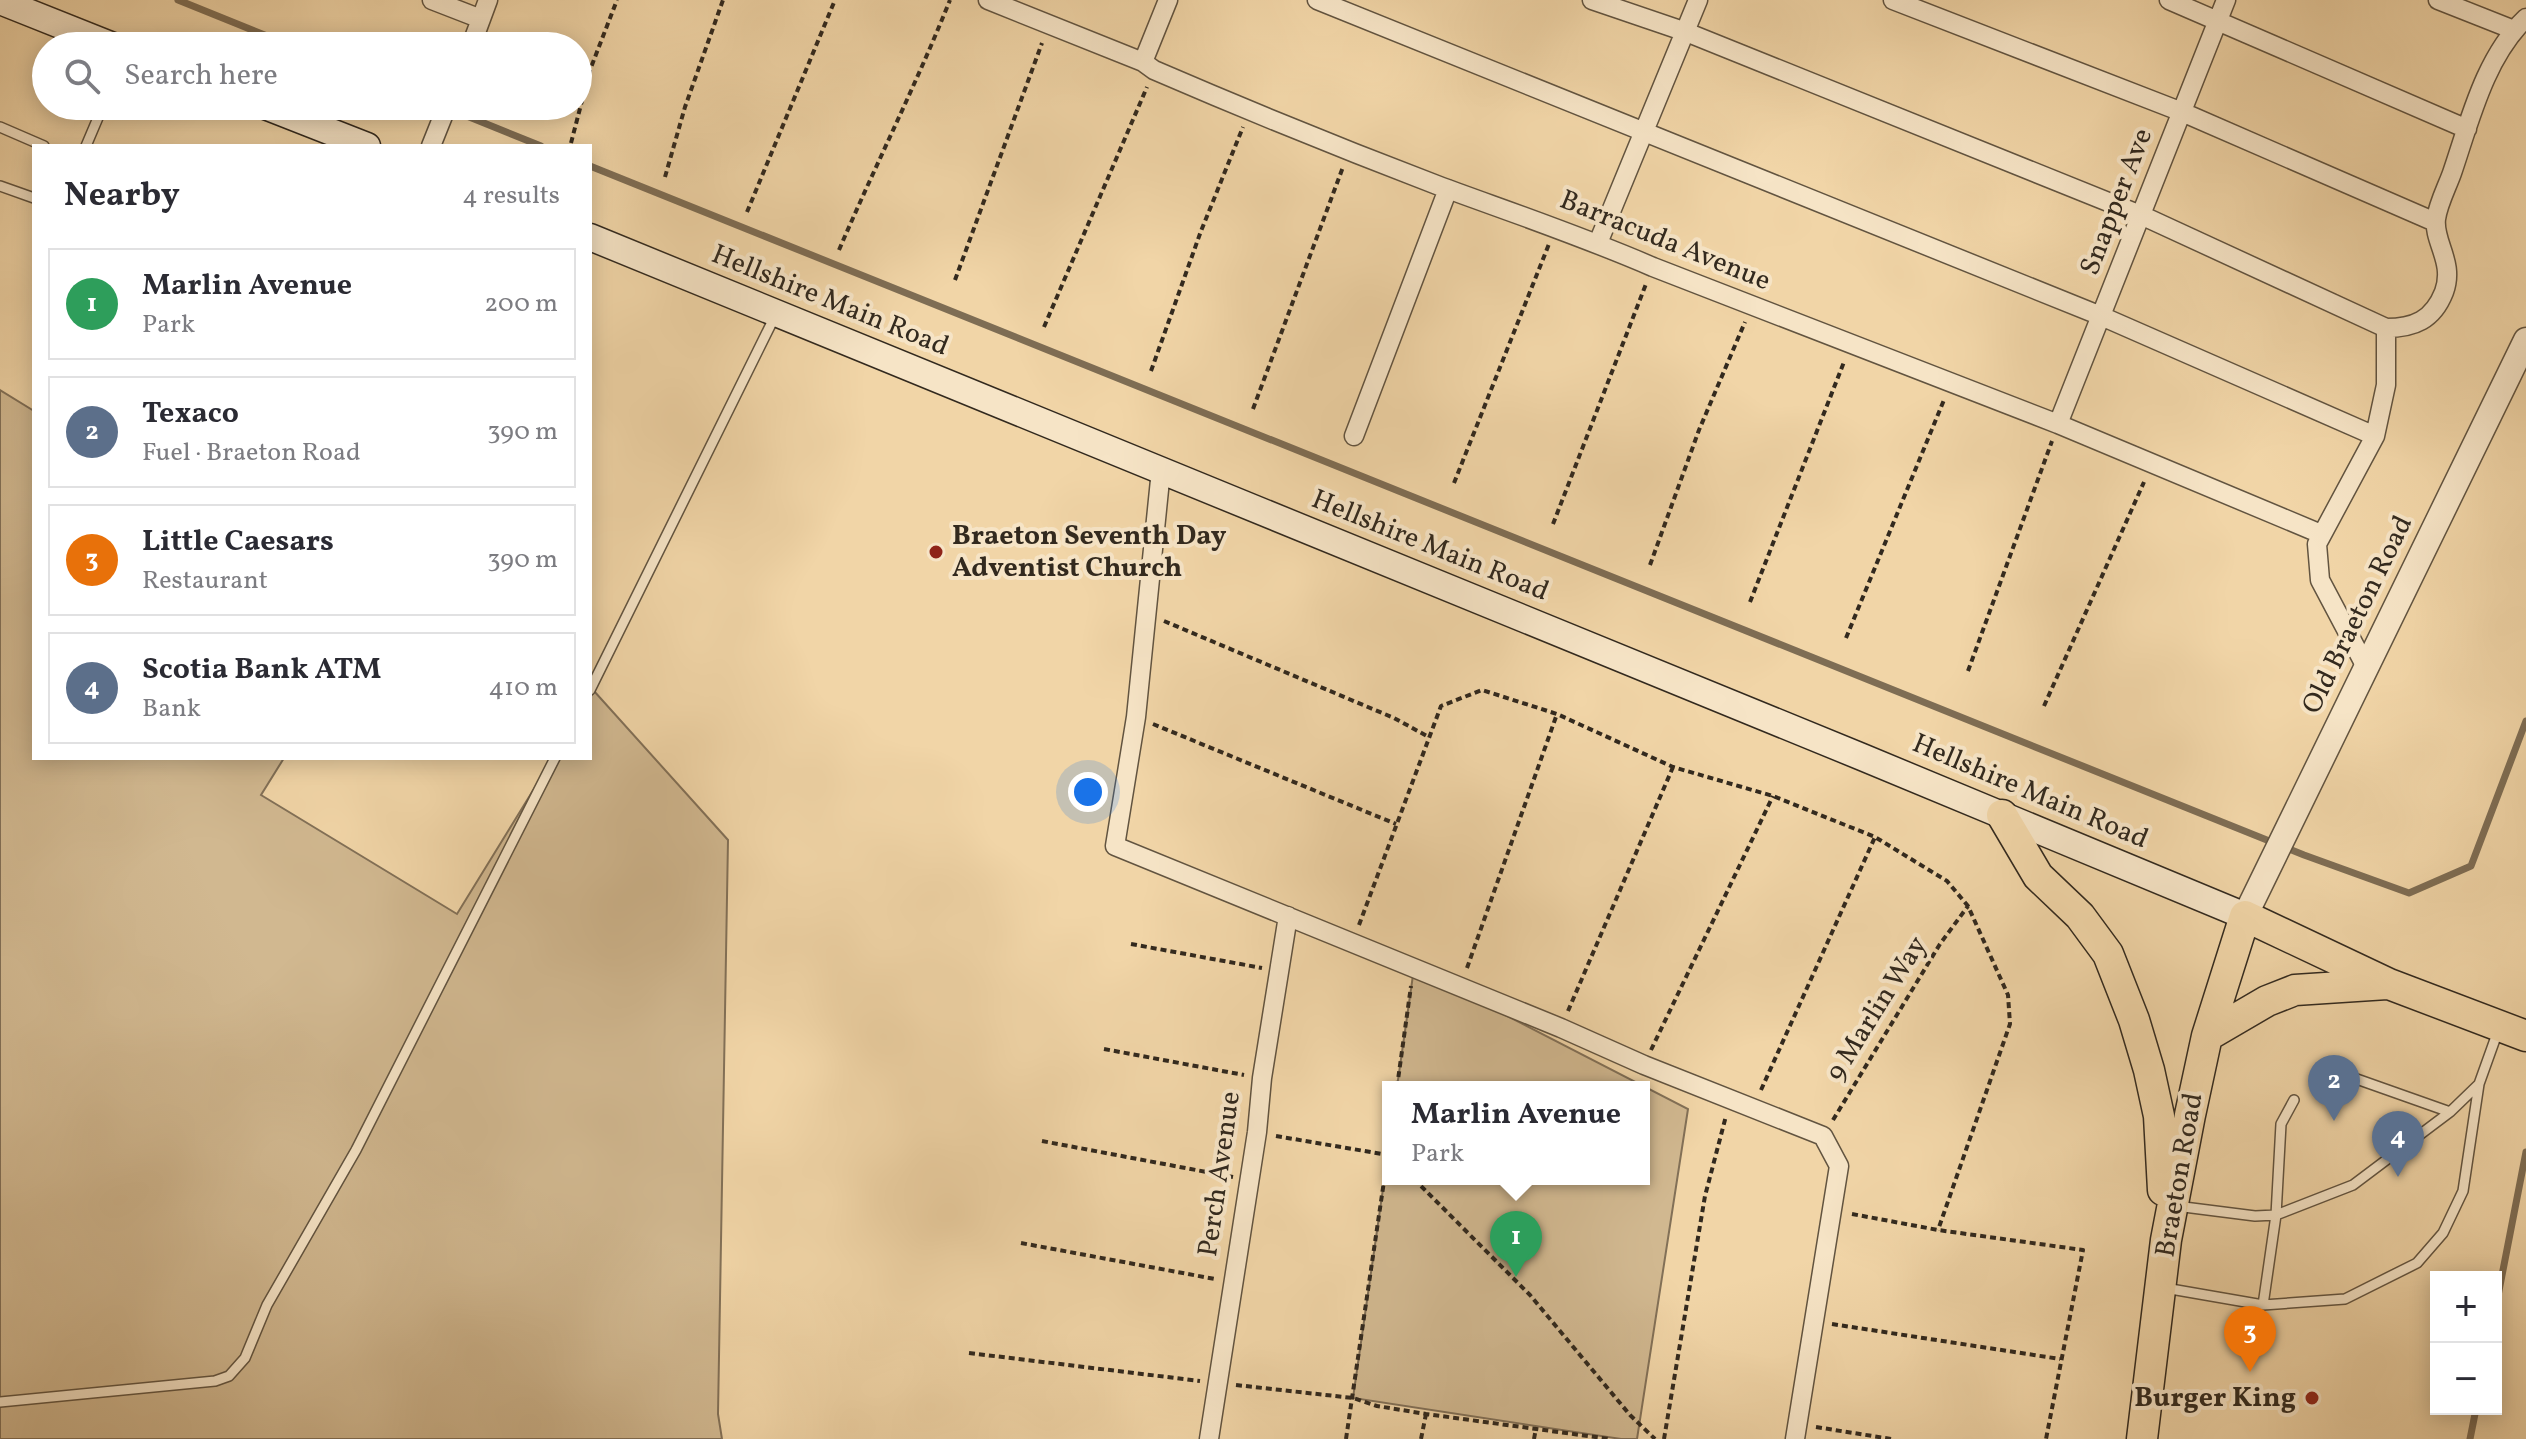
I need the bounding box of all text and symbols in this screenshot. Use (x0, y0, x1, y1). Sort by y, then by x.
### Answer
search box (32, 32, 592, 120)
icon: search (60, 54, 104, 98)
text: Search here (124, 55, 278, 97)
street label: Snapper Ave (2071, 123, 2163, 281)
text: Nearby (64, 173, 180, 220)
text: 4 results (462, 178, 560, 214)
street label: Barracuda Avenue (1554, 181, 1776, 301)
street label: Hellshire Main Road (706, 236, 954, 366)
text: Marlin Avenue (142, 265, 352, 307)
text: 1 (87, 286, 97, 322)
text: 200 m (484, 286, 558, 322)
text: Park (142, 307, 195, 343)
text: Texaco (142, 393, 239, 435)
text: 2 (85, 414, 99, 450)
text: 390 m (487, 414, 558, 450)
text: Fuel · Braeton Road (142, 435, 361, 471)
street label: Hellshire Main Road (1306, 481, 1554, 611)
street label: Old Braeton Road (2293, 509, 2423, 721)
place label: Braeton Seventh Day Adventist Church (952, 517, 1227, 588)
text: Little Caesars (142, 521, 334, 563)
text: 3 (85, 542, 99, 578)
text: 390 m (487, 542, 558, 578)
marker: Braeton Seventh Day Adventist Church (927, 543, 945, 561)
text: Restaurant (142, 563, 268, 599)
text: Scotia Bank ATM (142, 649, 381, 691)
text: 4 (84, 670, 100, 706)
text: 410 m (489, 670, 558, 706)
text: Bank (142, 691, 201, 727)
street label: Hellshire Main Road (1906, 725, 2154, 859)
your location (1068, 772, 1108, 812)
street label: 9 Marlin Way (1817, 929, 1937, 1089)
pin: 2 (2308, 1055, 2360, 1121)
popup (1382, 1081, 1650, 1185)
street label: Perch Avenue (1189, 1089, 1251, 1259)
street label: Braeton Road (2146, 1090, 2214, 1260)
text: Marlin Avenue (1411, 1094, 1621, 1136)
pin: 4 (2372, 1111, 2424, 1177)
text: Park (1411, 1136, 1464, 1172)
pin: 1 (1490, 1211, 1542, 1277)
map controls (2430, 1271, 2502, 1415)
button: + (2430, 1271, 2502, 1343)
pin: 3 (2224, 1306, 2276, 1372)
button: − (2430, 1343, 2502, 1415)
place label: Burger King (2134, 1379, 2296, 1418)
marker: Burger King (2303, 1389, 2321, 1407)

